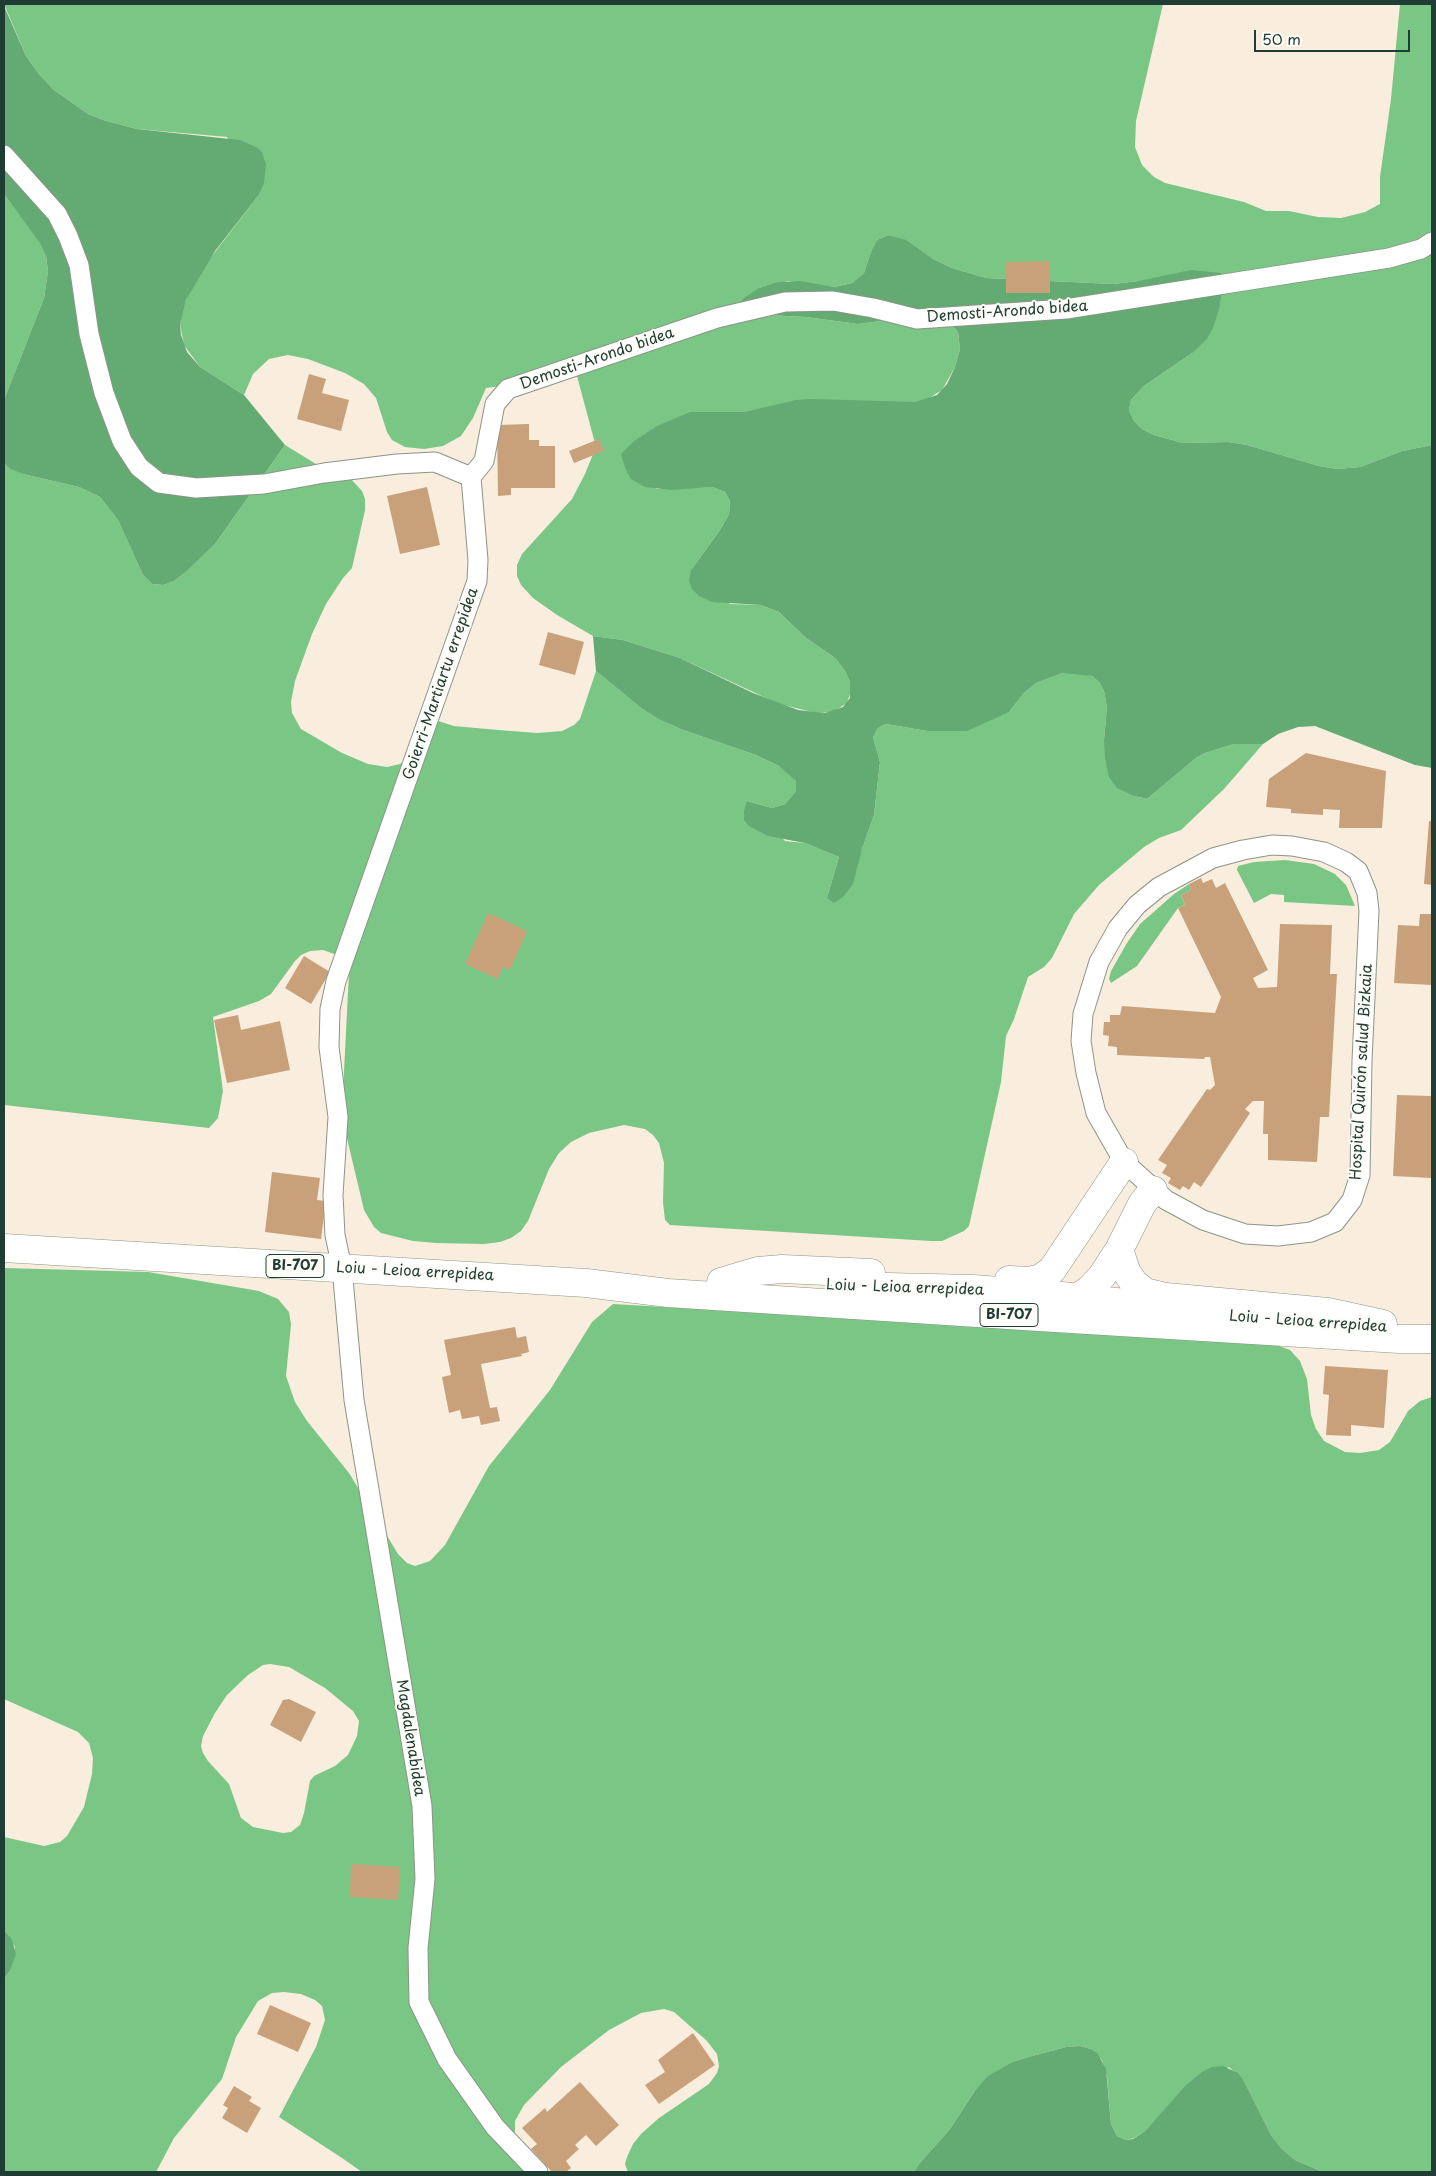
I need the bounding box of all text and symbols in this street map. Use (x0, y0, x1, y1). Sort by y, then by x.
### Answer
scale bar (1256, 20, 1412, 52)
text: 50 m (1262, 27, 1301, 50)
street label: Demosti-Arondo bidea (926, 297, 1088, 327)
street label: Demosti-Arondo bidea (518, 324, 676, 394)
street label: Goierri-Martiartu errepidea (400, 586, 482, 782)
street label: Hospital Quirón salud Bizkaia (1347, 964, 1377, 1180)
road number: BI-707 (266, 1254, 324, 1278)
street label: Loiu - Leioa errepidea (336, 1259, 494, 1285)
street label: Loiu - Leioa errepidea (826, 1276, 984, 1300)
road number: BI-707 (980, 1304, 1038, 1326)
street label: Loiu - Leioa errepidea (1229, 1308, 1387, 1336)
street label: Magdalenabidea (392, 1678, 428, 1798)

